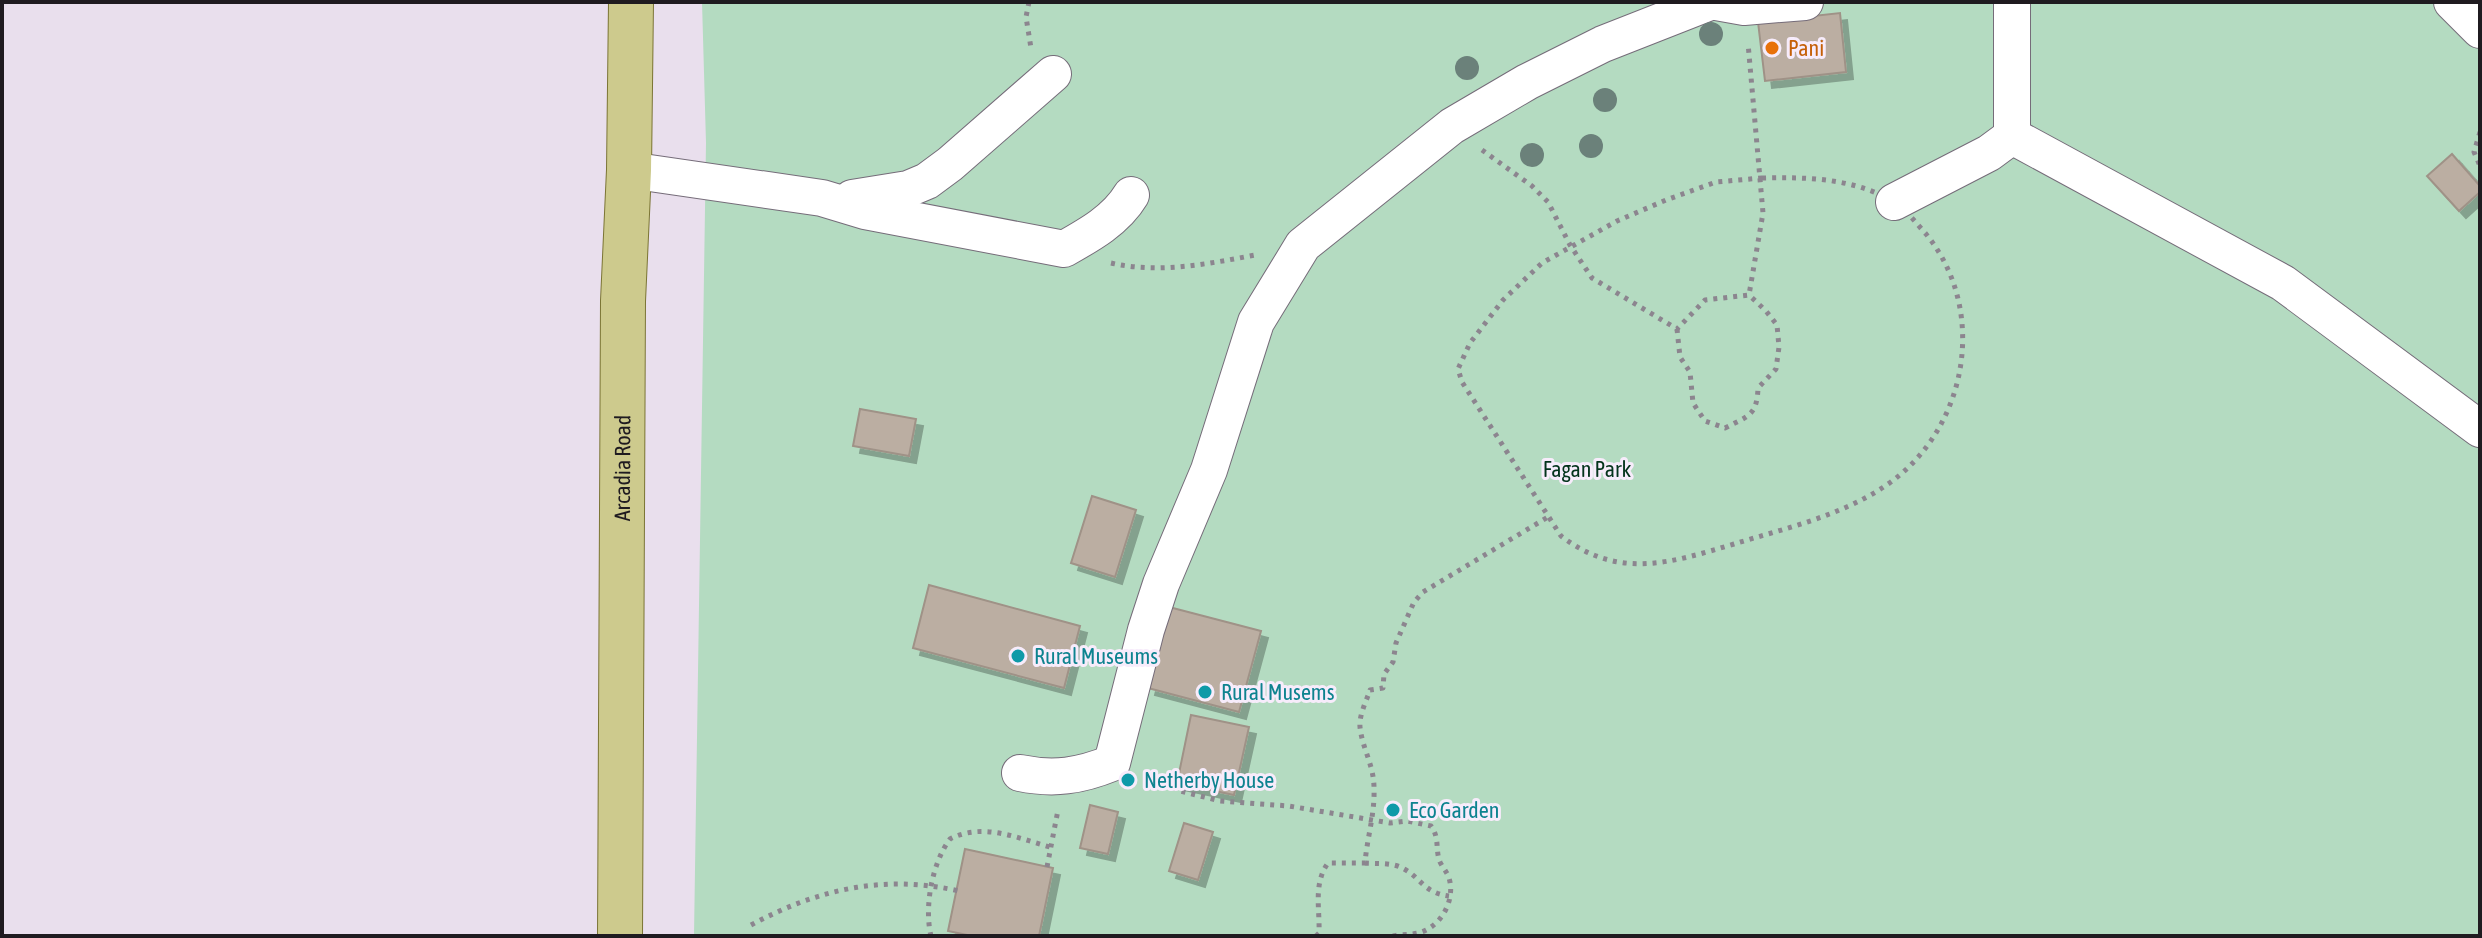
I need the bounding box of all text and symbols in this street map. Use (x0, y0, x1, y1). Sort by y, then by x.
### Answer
place label: Pani (1788, 35, 1824, 61)
marker: Pani (1763, 39, 1781, 57)
street label: Arcadia Road (609, 415, 635, 521)
park label: Fagan Park (1543, 456, 1631, 482)
place label: Rural Museums (1034, 643, 1158, 669)
marker: Rural Museums (1009, 647, 1027, 665)
place label: Rural Musems (1221, 679, 1335, 705)
marker: Rural Musems (1196, 683, 1214, 701)
place label: Netherby House (1144, 767, 1274, 793)
marker: Netherby House (1119, 771, 1137, 789)
place label: Eco Garden (1409, 797, 1499, 823)
marker: Eco Garden (1384, 801, 1402, 819)

